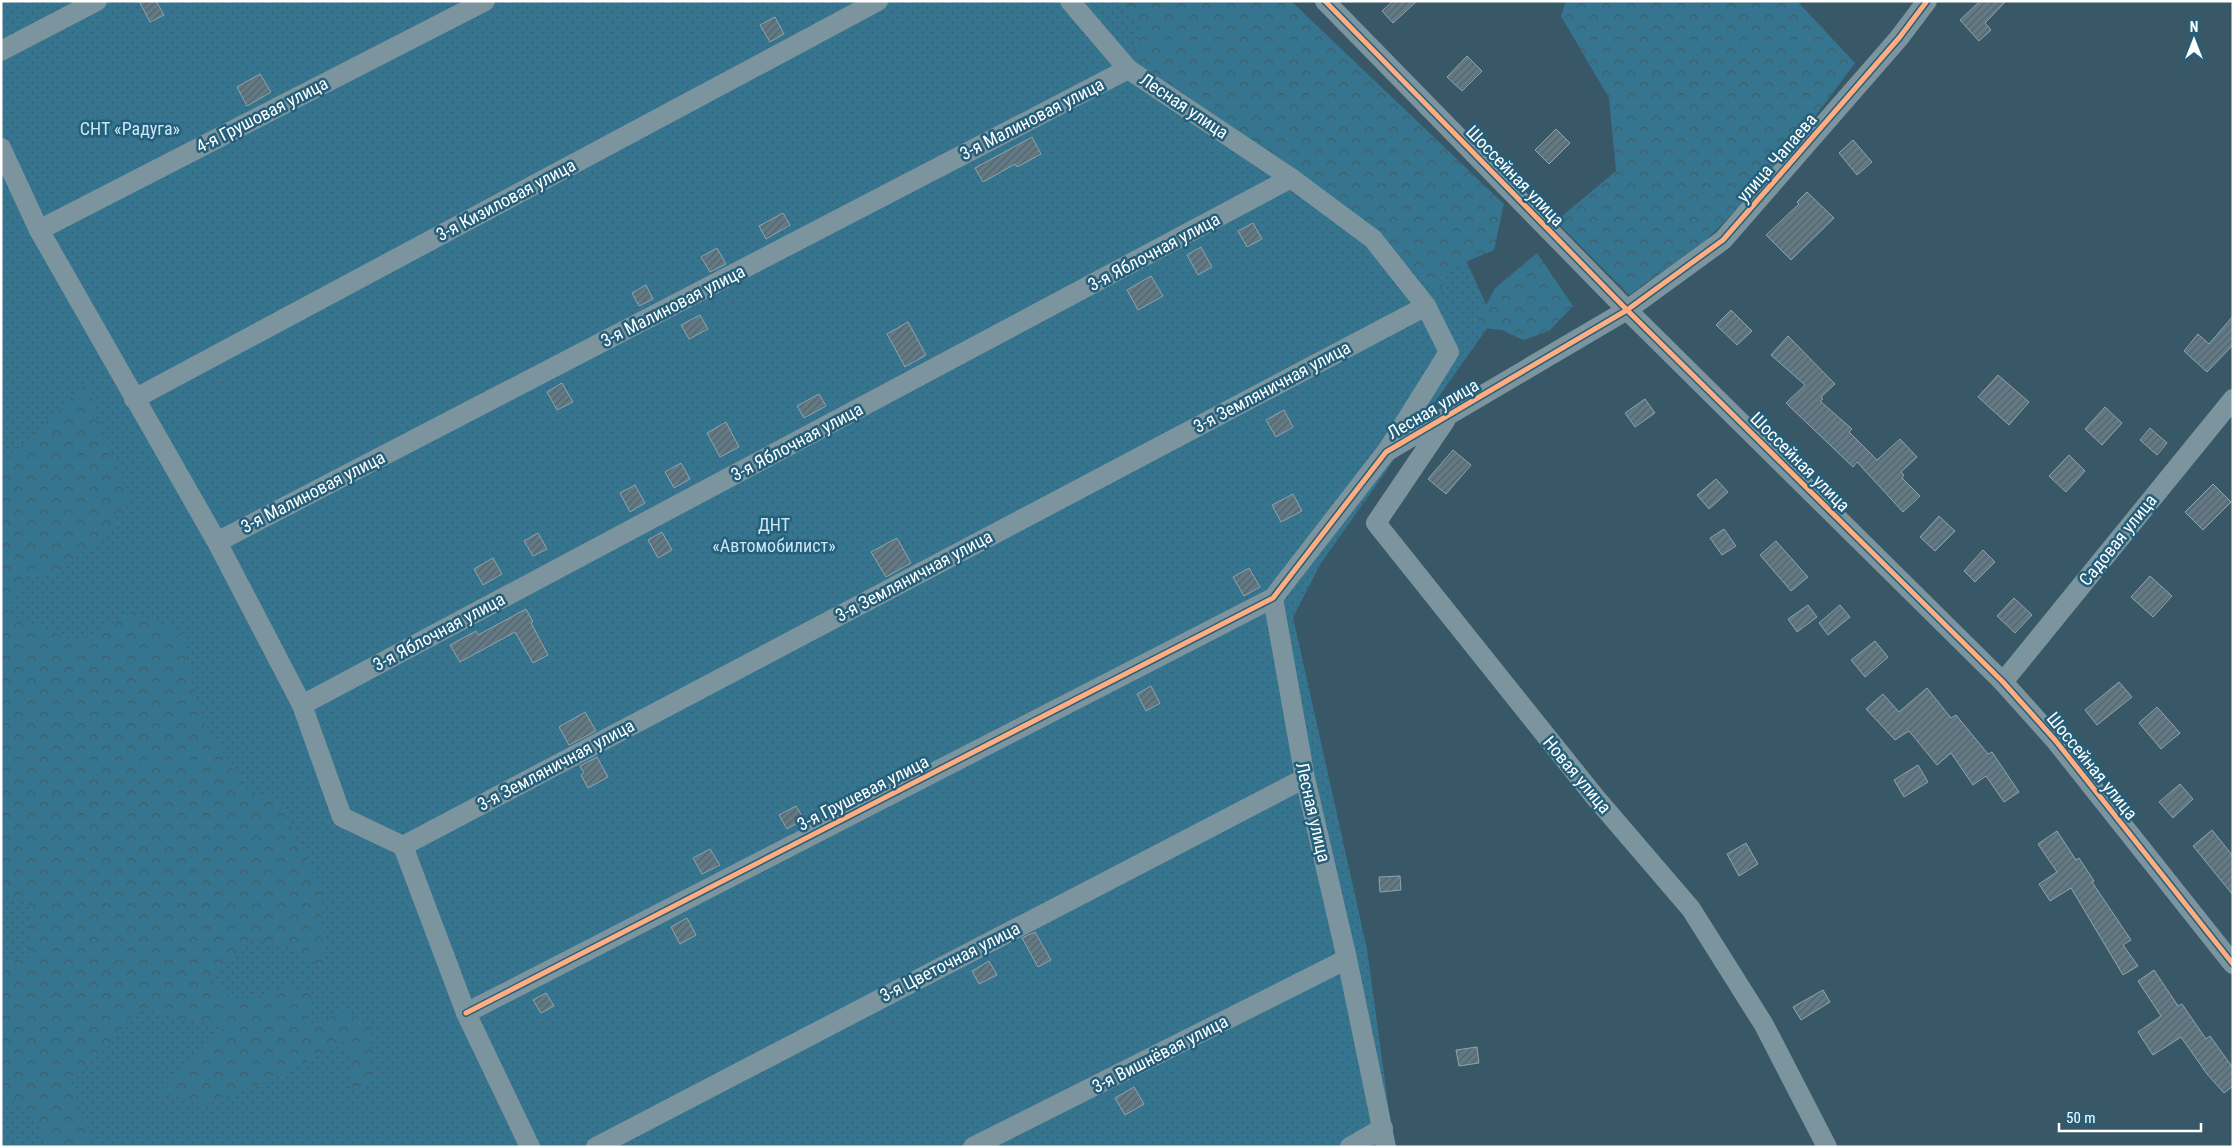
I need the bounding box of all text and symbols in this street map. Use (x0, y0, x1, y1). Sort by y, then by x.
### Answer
north arrow (2169, 15, 2219, 65)
text: N (2190, 19, 2198, 35)
street label: Лесная улица (1136, 68, 1232, 143)
street label: 4-я Грушовая улица (192, 72, 331, 157)
street label: 3-я Малиновая улица (956, 73, 1107, 164)
street label: улица Чапаева (1732, 109, 1821, 206)
park label: СНТ «Радуга» (80, 118, 180, 139)
street label: Шоссейная улица (1462, 121, 1569, 230)
street label: 3-я Кизиловая улица (433, 154, 579, 245)
street label: 3-я Яблочная улица (1084, 208, 1223, 295)
street label: 3-я Малиновая улица (597, 260, 748, 351)
street label: 3-я Земляничная улица (1190, 336, 1354, 437)
street label: Лесная улица (1383, 374, 1482, 443)
street label: 3-я Яблочная улица (727, 398, 866, 485)
street label: Шоссейная улица (1746, 408, 1854, 516)
street label: 3-я Малиновая улица (237, 446, 388, 537)
street label: Садовая улица (2074, 490, 2161, 590)
park label: ДНТ «Автомобилист» (712, 514, 836, 556)
street label: 3-я Земляничная улица (832, 525, 996, 626)
street label: 3-я Яблочная улица (369, 588, 508, 675)
street label: Шоссейная улица (2043, 708, 2142, 824)
street label: 3-я Земляничная улица (474, 714, 638, 815)
street label: Новая улица (1539, 732, 1616, 818)
street label: 3-я Грушевая улица (794, 750, 932, 835)
street label: Лесная улица (1292, 760, 1335, 864)
street label: 3-я Цветочная улица (876, 917, 1023, 1006)
street label: 3-я Вишнёвая улица (1088, 1010, 1231, 1097)
scale bar (2059, 1100, 2202, 1132)
text: 50 m (2066, 1109, 2096, 1127)

